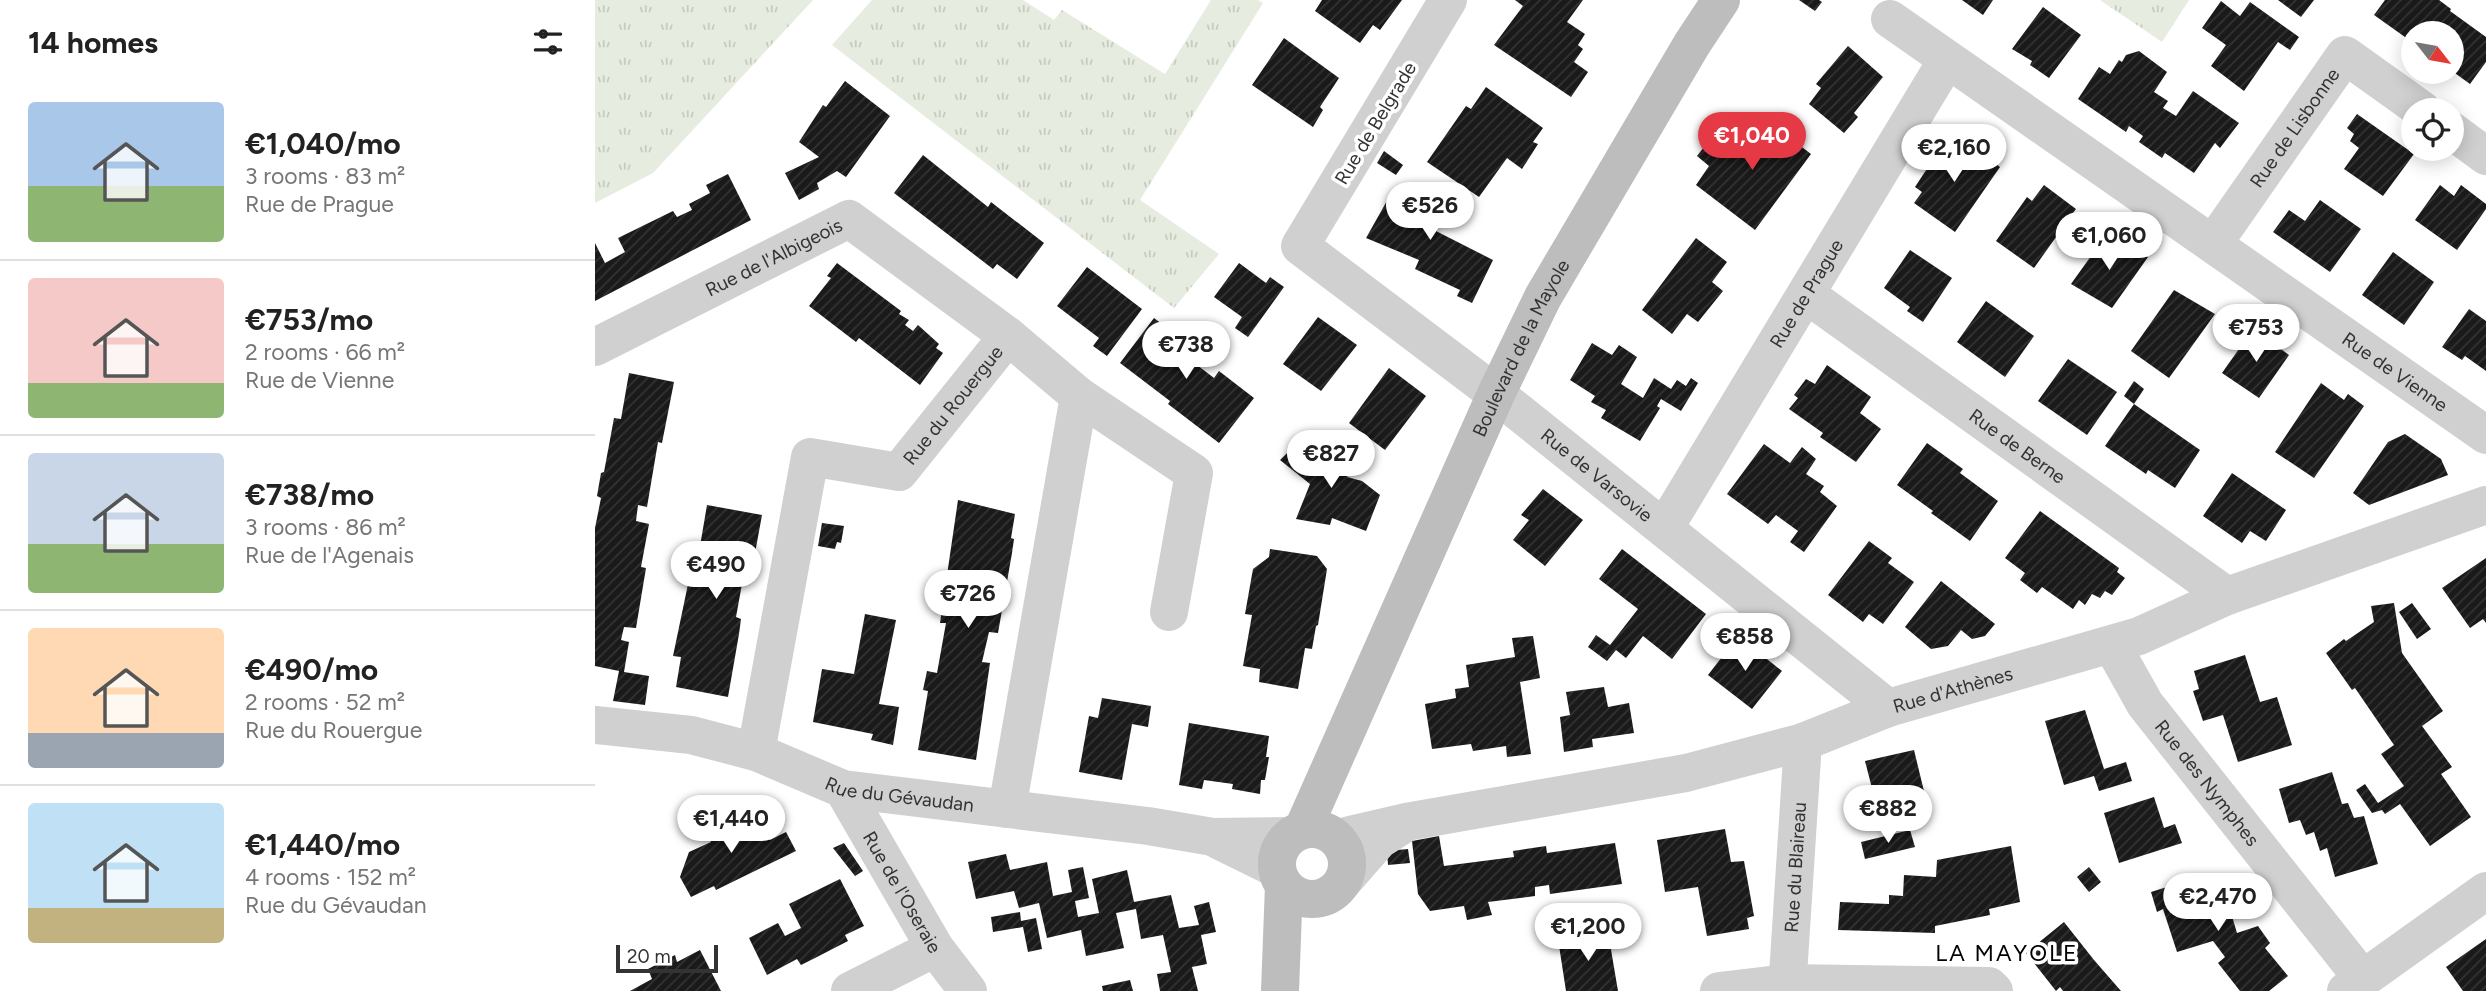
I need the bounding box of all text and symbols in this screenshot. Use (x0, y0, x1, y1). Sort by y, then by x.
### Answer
north arrow (2401, 21, 2464, 84)
map controls (2401, 21, 2464, 161)
icon: filters (529, 23, 567, 61)
text: 14 homes (28, 24, 158, 61)
street label: Rue de Belgrade (1330, 58, 1421, 189)
street label: Rue de Lisbonne (2245, 64, 2344, 192)
button: locate (2401, 98, 2464, 161)
pin: €1,040 (1695, 113, 1809, 172)
text: €1,040 (1714, 121, 1790, 149)
pin: €2,160 (1897, 124, 2011, 184)
text: €1,040/mo (245, 125, 401, 162)
icon: home (84, 130, 168, 214)
text: €2,160 (1917, 133, 1991, 161)
text: 3 rooms · 83 m² (245, 162, 405, 190)
pin: €526 (1389, 182, 1471, 242)
text: Rue de Prague (245, 190, 394, 218)
text: €526 (1402, 191, 1458, 219)
pin: €1,060 (2052, 212, 2166, 272)
street label: Rue de l'Albigeois (702, 213, 846, 302)
text: €1,060 (2072, 221, 2146, 249)
street label: Rue de Prague (1765, 235, 1848, 352)
street label: Boulevard de la Mayole (1468, 255, 1575, 440)
text: €753/mo (245, 301, 373, 338)
pin: €753 (2215, 304, 2297, 364)
icon: home (84, 306, 168, 390)
text: €753 (2229, 313, 2283, 341)
pin: €738 (1145, 322, 1227, 381)
street label: Rue de Vienne (2338, 327, 2452, 417)
text: €738 (1158, 330, 1214, 358)
text: 2 rooms · 66 m² (245, 338, 405, 366)
street label: Rue du Rouergue (898, 341, 1008, 470)
text: Rue de Vienne (245, 366, 394, 394)
street label: Rue de Berne (1965, 404, 2070, 489)
street label: Rue de Varsovie (1536, 424, 1657, 527)
pin: €827 (1290, 430, 1372, 490)
text: €827 (1303, 439, 1359, 467)
text: €738/mo (245, 476, 374, 513)
icon: home (84, 481, 168, 565)
text: 3 rooms · 86 m² (245, 513, 406, 541)
text: Rue de l'Agenais (245, 541, 414, 569)
pin: €490 (675, 542, 757, 601)
text: €490 (687, 550, 745, 578)
pin: €726 (927, 570, 1009, 630)
text: €726 (940, 579, 996, 607)
pin: €858 (1704, 614, 1786, 673)
text: €858 (1716, 622, 1774, 650)
text: €490/mo (245, 651, 378, 688)
icon: home (84, 656, 168, 740)
street label: Rue d'Athènes (1890, 662, 2016, 718)
text: 2 rooms · 52 m² (245, 688, 405, 716)
street label: Rue des Nymphes (2150, 715, 2264, 851)
text: Rue du Rouergue (245, 716, 422, 744)
street label: Rue du Gévaudan (821, 772, 975, 817)
pin: €882 (1847, 786, 1929, 845)
text: €882 (1859, 794, 1917, 822)
pin: €1,440 (674, 796, 788, 855)
street label: Rue du Blaireau (1780, 801, 1811, 933)
text: €1,440 (693, 804, 769, 832)
text: €1,440/mo (245, 826, 400, 863)
street label: Rue de l'Oseraie (858, 827, 946, 957)
icon: home (84, 831, 168, 915)
text: 4 rooms · 152 m² (245, 863, 416, 891)
pin: €2,470 (2161, 874, 2275, 933)
text: €2,470 (2179, 882, 2257, 910)
text: Rue du Gévaudan (245, 891, 427, 919)
pin: €1,200 (1531, 904, 1645, 963)
text: €1,200 (1551, 912, 1625, 940)
district label: LA MAYOLE (1935, 939, 2079, 967)
scale bar (616, 942, 717, 974)
text: 20 m (627, 945, 671, 968)

